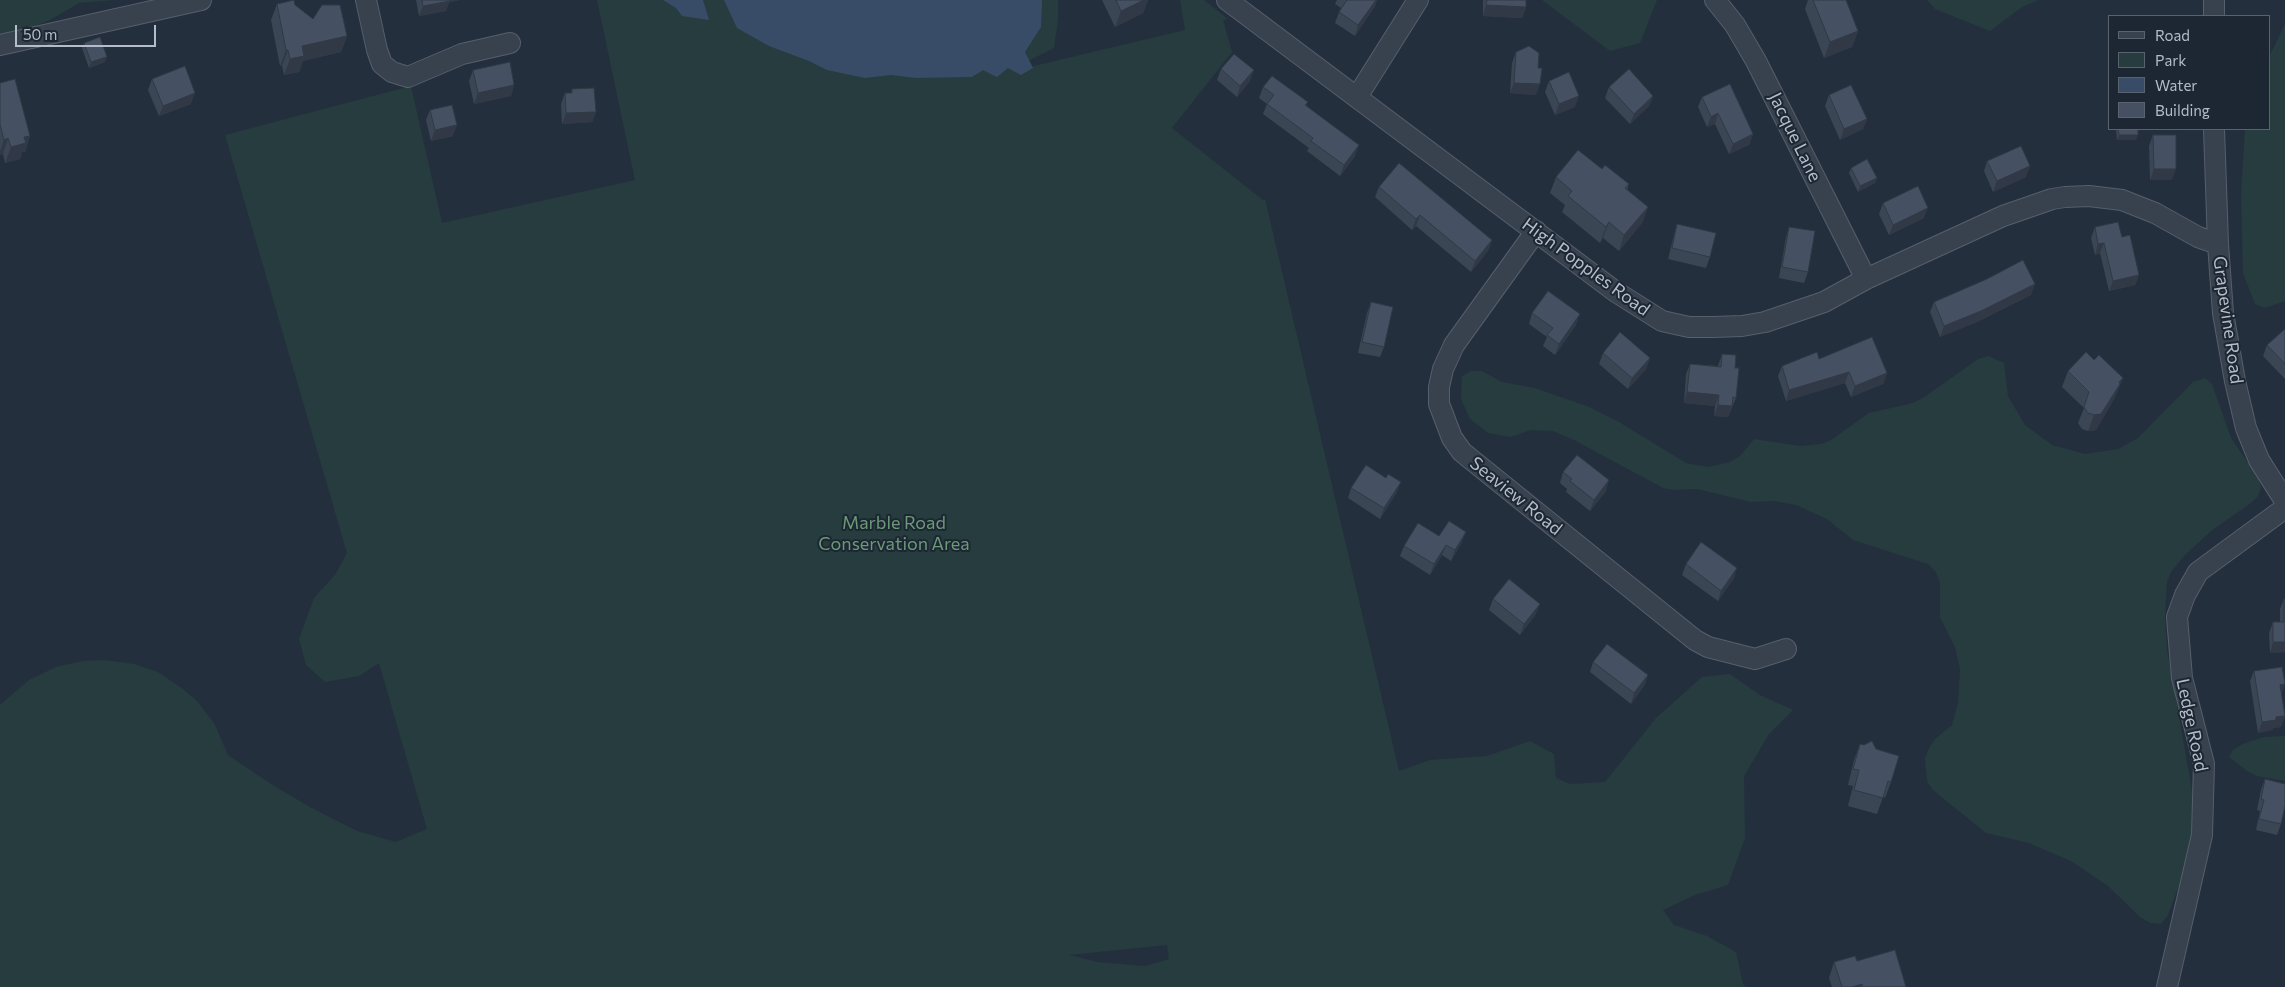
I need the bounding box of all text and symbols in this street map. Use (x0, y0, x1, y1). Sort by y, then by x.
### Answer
scale bar (18, 15, 159, 47)
legend (2108, 15, 2270, 130)
text: 50 m (23, 25, 57, 43)
text: Road (2155, 26, 2190, 44)
text: Park (2155, 51, 2186, 69)
text: Water (2155, 76, 2197, 94)
street label: Jacque Lane (1764, 89, 1826, 185)
text: Building (2155, 101, 2210, 119)
street label: High Popples Road (1518, 213, 1654, 321)
street label: Grapevine Road (2208, 255, 2248, 385)
street label: Seaview Road (1466, 452, 1566, 540)
park label: Marble Road Conservation Area (818, 512, 970, 554)
street label: Ledge Road (2172, 676, 2212, 774)

